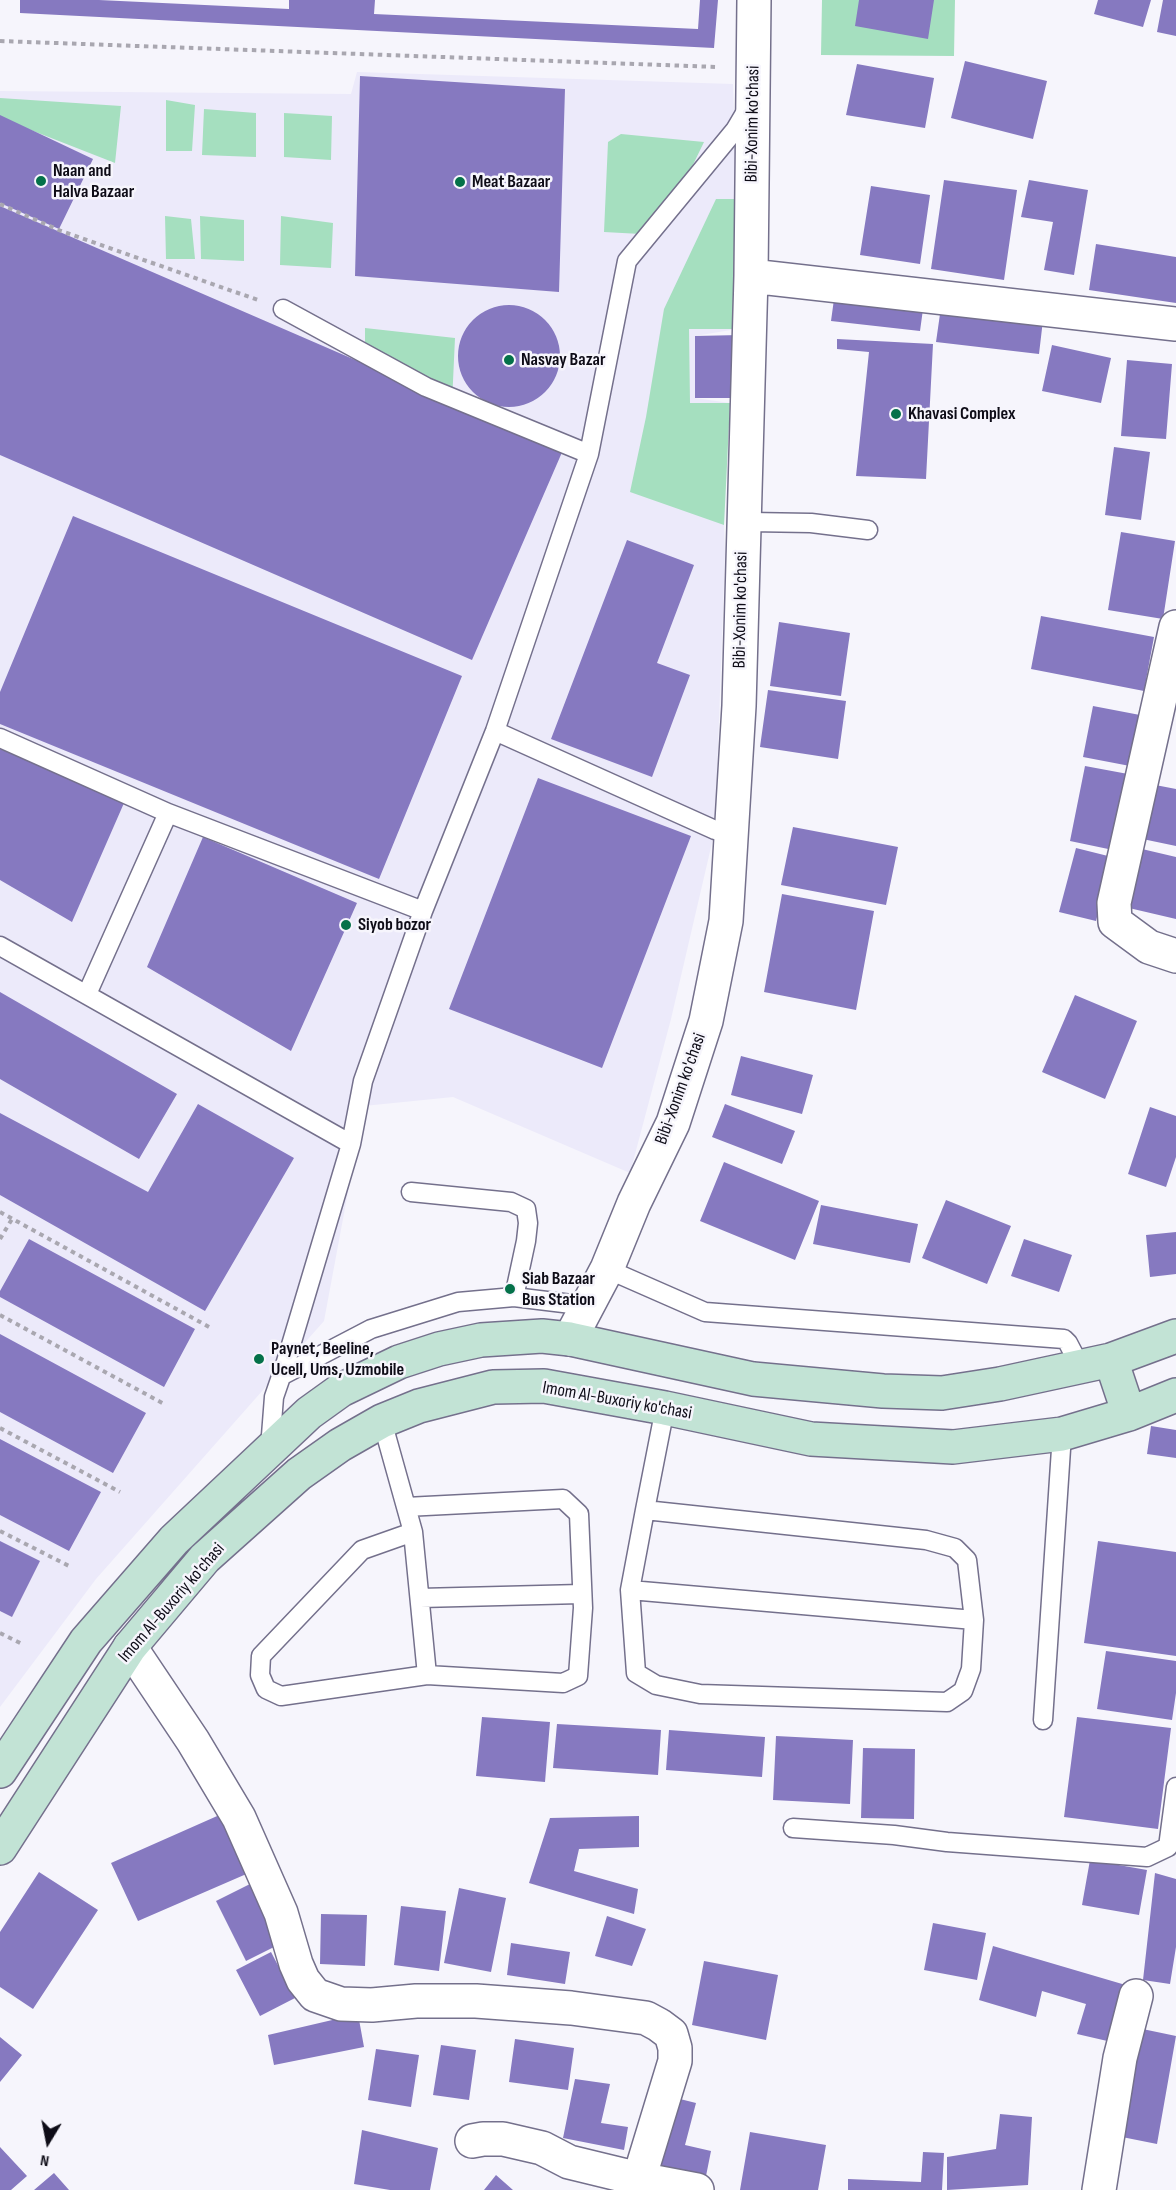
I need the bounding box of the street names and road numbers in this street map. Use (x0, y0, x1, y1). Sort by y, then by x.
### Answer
street label: Bibi-Xonim ko'chasi (741, 65, 765, 183)
street label: Bibi-Xonim ko'chasi (729, 551, 753, 669)
street label: Bibi-Xonim ko'chasi (651, 1030, 711, 1148)
street label: Imom Al-Buxoriy ko'chasi (541, 1377, 693, 1425)
street label: Imom Al-Buxoriy ko'chasi (114, 1539, 230, 1667)

